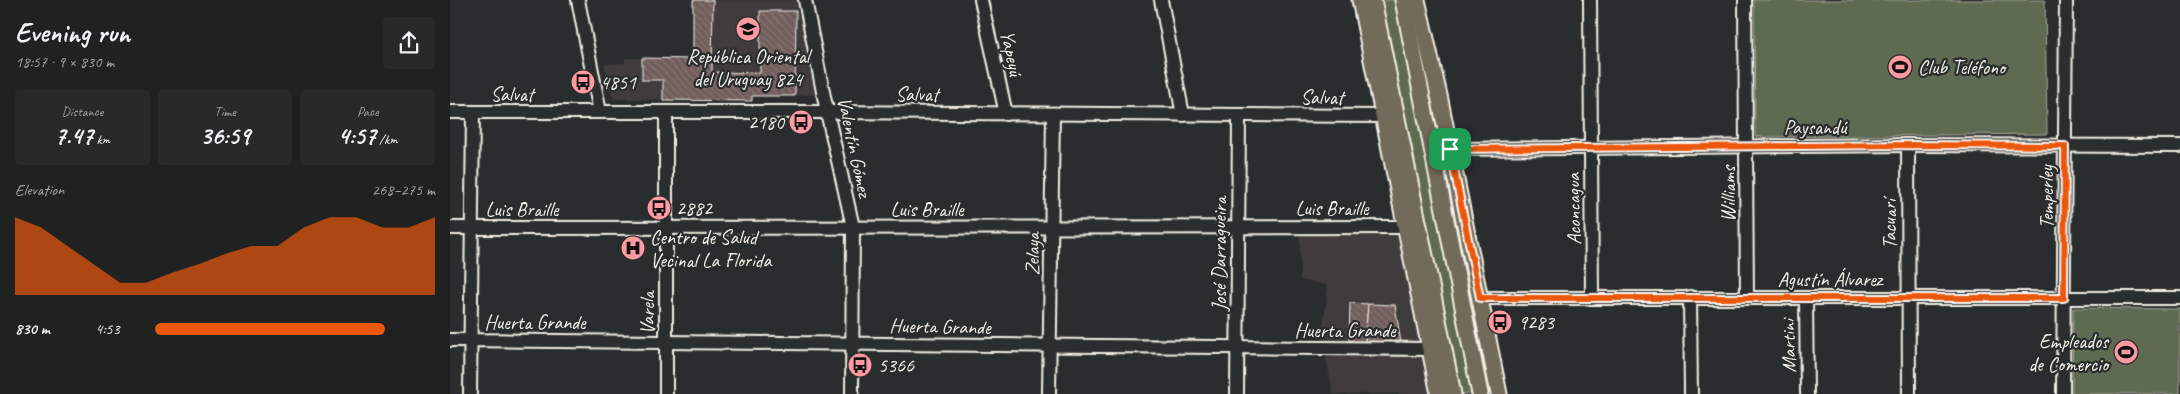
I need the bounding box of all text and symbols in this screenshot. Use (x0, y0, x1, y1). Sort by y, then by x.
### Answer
text: Evening run (15, 15, 130, 50)
school or university icon: República Oriental del Uruguay 824 (735, 16, 761, 42)
button: share (383, 17, 435, 69)
street label: Yapeyú (995, 28, 1029, 80)
place label: República Oriental del Uruguay 824 (687, 44, 813, 92)
text: 18:57 · 9 × 830 m (15, 52, 114, 72)
sports icon: Club Teléfono (1887, 54, 1913, 80)
place label: Club Teléfono (1918, 55, 2007, 80)
bus stop icon: 4851 (570, 69, 596, 95)
place label: 4851 (600, 70, 637, 95)
street label: Salvat (491, 82, 537, 107)
street label: Salvat (896, 82, 942, 107)
street label: Salvat (1301, 85, 1347, 110)
street label: Valentín Gómez (832, 95, 878, 201)
text: Distance (61, 103, 103, 120)
text: Time (214, 103, 236, 120)
text: Pace (357, 103, 378, 120)
bus stop icon: 2180 (788, 109, 814, 135)
place label: 2180 (748, 110, 786, 135)
street label: Paysandú (1784, 115, 1848, 140)
text: 7.47 (55, 120, 93, 152)
text: 36:59 (200, 120, 250, 152)
text: 4:57 (338, 120, 376, 152)
pin (1429, 128, 1471, 170)
text: km (93, 131, 110, 148)
text: /km (376, 131, 398, 148)
icon: arrive (1436, 135, 1464, 163)
street label: Williams (1716, 164, 1741, 222)
street label: Temperley (2034, 164, 2059, 229)
street label: Aconcagua (1560, 172, 1587, 245)
text: Elevation (15, 180, 64, 200)
text: 268–275 m (372, 180, 435, 200)
bus stop icon: 2882 (646, 195, 672, 221)
street label: José Darragueira (1207, 195, 1232, 312)
street label: Tacuarí (1877, 195, 1902, 249)
place label: 2882 (676, 196, 714, 221)
street label: Luis Braille (1295, 196, 1370, 221)
street label: Luis Braille (485, 197, 560, 222)
street label: Luis Braille (890, 197, 965, 222)
place label: Centro de Salud Vecinal La Florida (650, 225, 773, 273)
street label: Zelaya (1020, 231, 1045, 276)
hospital icon: Centro de Salud Vecinal La Florida (620, 235, 646, 261)
street label: Agustín Álvarez (1778, 267, 1885, 292)
street label: Varela (635, 290, 660, 334)
bus stop icon: 9283 (1487, 309, 1513, 335)
street label: Huerta Grande (484, 310, 587, 335)
place label: 9283 (1518, 310, 1556, 335)
street label: Huerta Grande (889, 313, 992, 340)
street label: Martini (1775, 317, 1801, 373)
street label: Huerta Grande (1294, 318, 1397, 343)
text: 830 m (15, 319, 50, 339)
text: 4:53 (95, 319, 120, 339)
place label: Empleados de Comercio (2028, 329, 2110, 377)
sports icon: Empleados de Comercio (2113, 339, 2139, 365)
bus stop icon: 5366 (847, 352, 873, 378)
place label: 5366 (878, 353, 915, 378)

